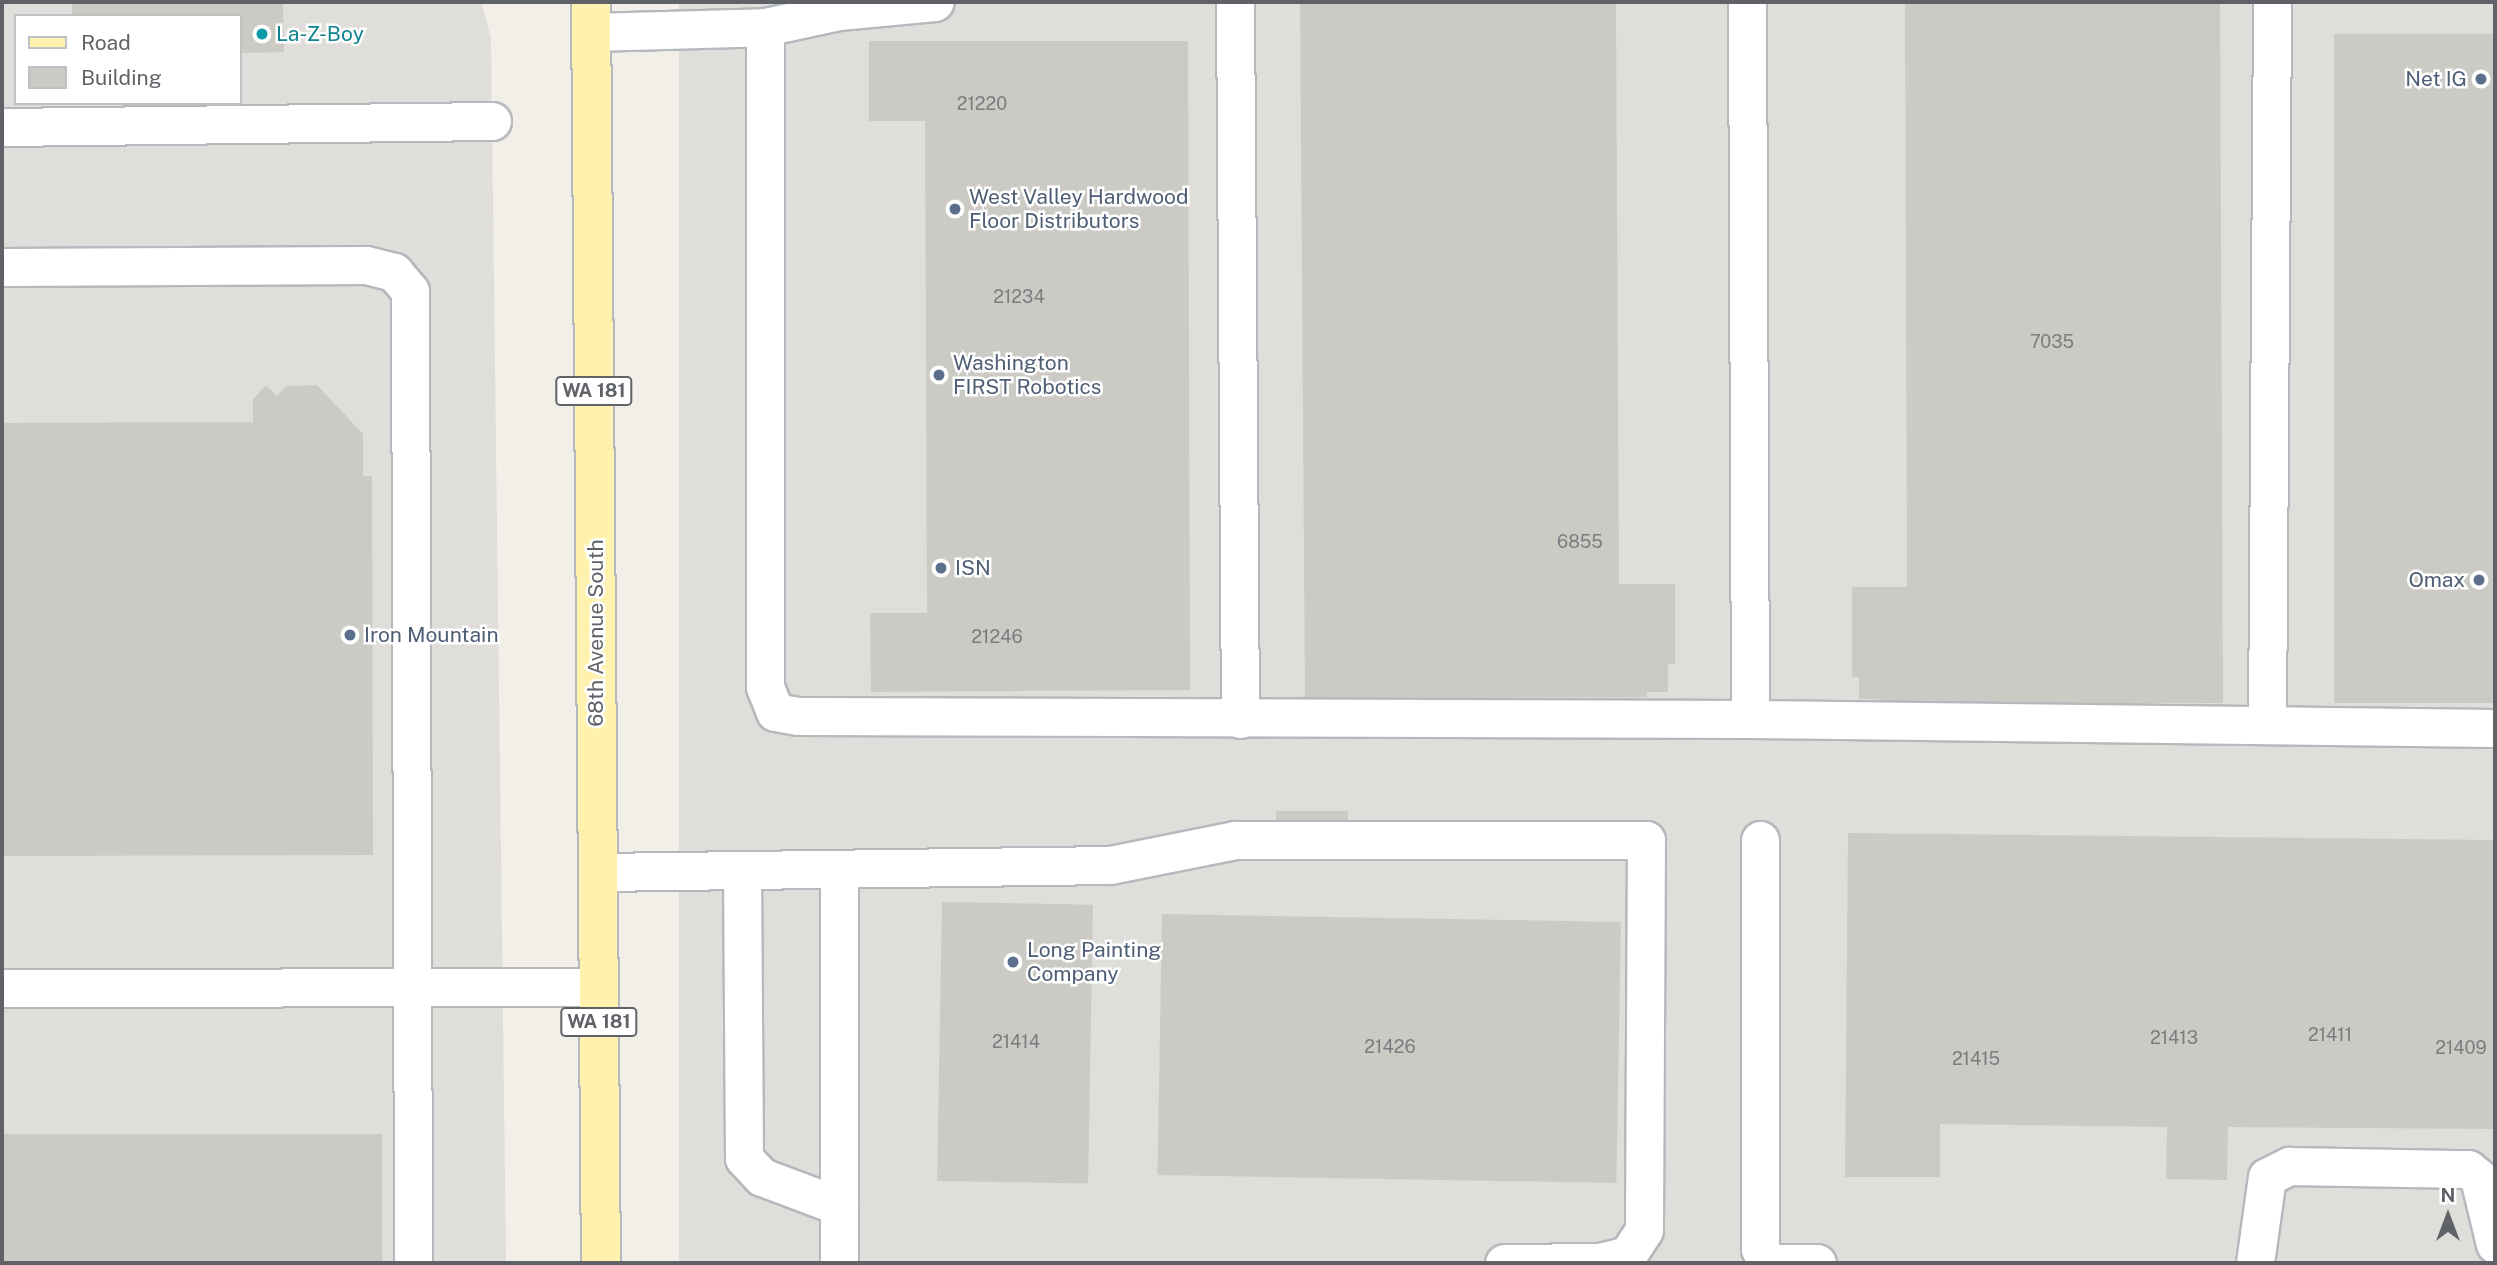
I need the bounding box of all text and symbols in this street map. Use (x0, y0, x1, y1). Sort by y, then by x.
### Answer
legend (14, 14, 242, 105)
place label: La-Z-Boy (276, 21, 364, 47)
marker: La-Z-Boy (254, 26, 270, 42)
text: Road (81, 30, 131, 55)
text: Building (81, 65, 162, 90)
place label: Net IG (2405, 66, 2467, 92)
marker: Net IG (2473, 71, 2489, 87)
house number: 21220 (957, 93, 1007, 115)
place label: West Valley Hardwood Floor Distributors (969, 184, 1189, 234)
marker: West Valley Hardwood Floor Distributors (947, 201, 963, 217)
house number: 21234 (993, 286, 1045, 308)
house number: 7035 (2030, 331, 2074, 353)
place label: Washington FIRST Robotics (953, 350, 1101, 400)
marker: Washington FIRST Robotics (931, 367, 947, 383)
road number: WA 181 (554, 376, 634, 406)
house number: 6855 (1557, 531, 1603, 553)
street label: 68th Avenue South (583, 539, 609, 727)
place label: ISN (955, 555, 991, 581)
marker: ISN (933, 560, 949, 576)
place label: Omax (2408, 567, 2465, 593)
marker: Omax (2471, 572, 2487, 588)
place label: Iron Mountain (364, 622, 499, 648)
house number: 21246 (971, 626, 1023, 648)
marker: Iron Mountain (342, 627, 358, 643)
place label: Long Painting Company (1027, 937, 1161, 987)
marker: Long Painting Company (1005, 954, 1021, 970)
road number: WA 181 (559, 1006, 639, 1038)
house number: 21411 (2308, 1024, 2352, 1046)
house number: 21413 (2150, 1027, 2198, 1049)
house number: 21414 (992, 1031, 1040, 1053)
house number: 21426 (1364, 1036, 1416, 1058)
house number: 21409 (2435, 1037, 2487, 1059)
house number: 21415 (1952, 1048, 2000, 1070)
north arrow (2413, 1181, 2483, 1251)
text: N (2441, 1184, 2455, 1206)

